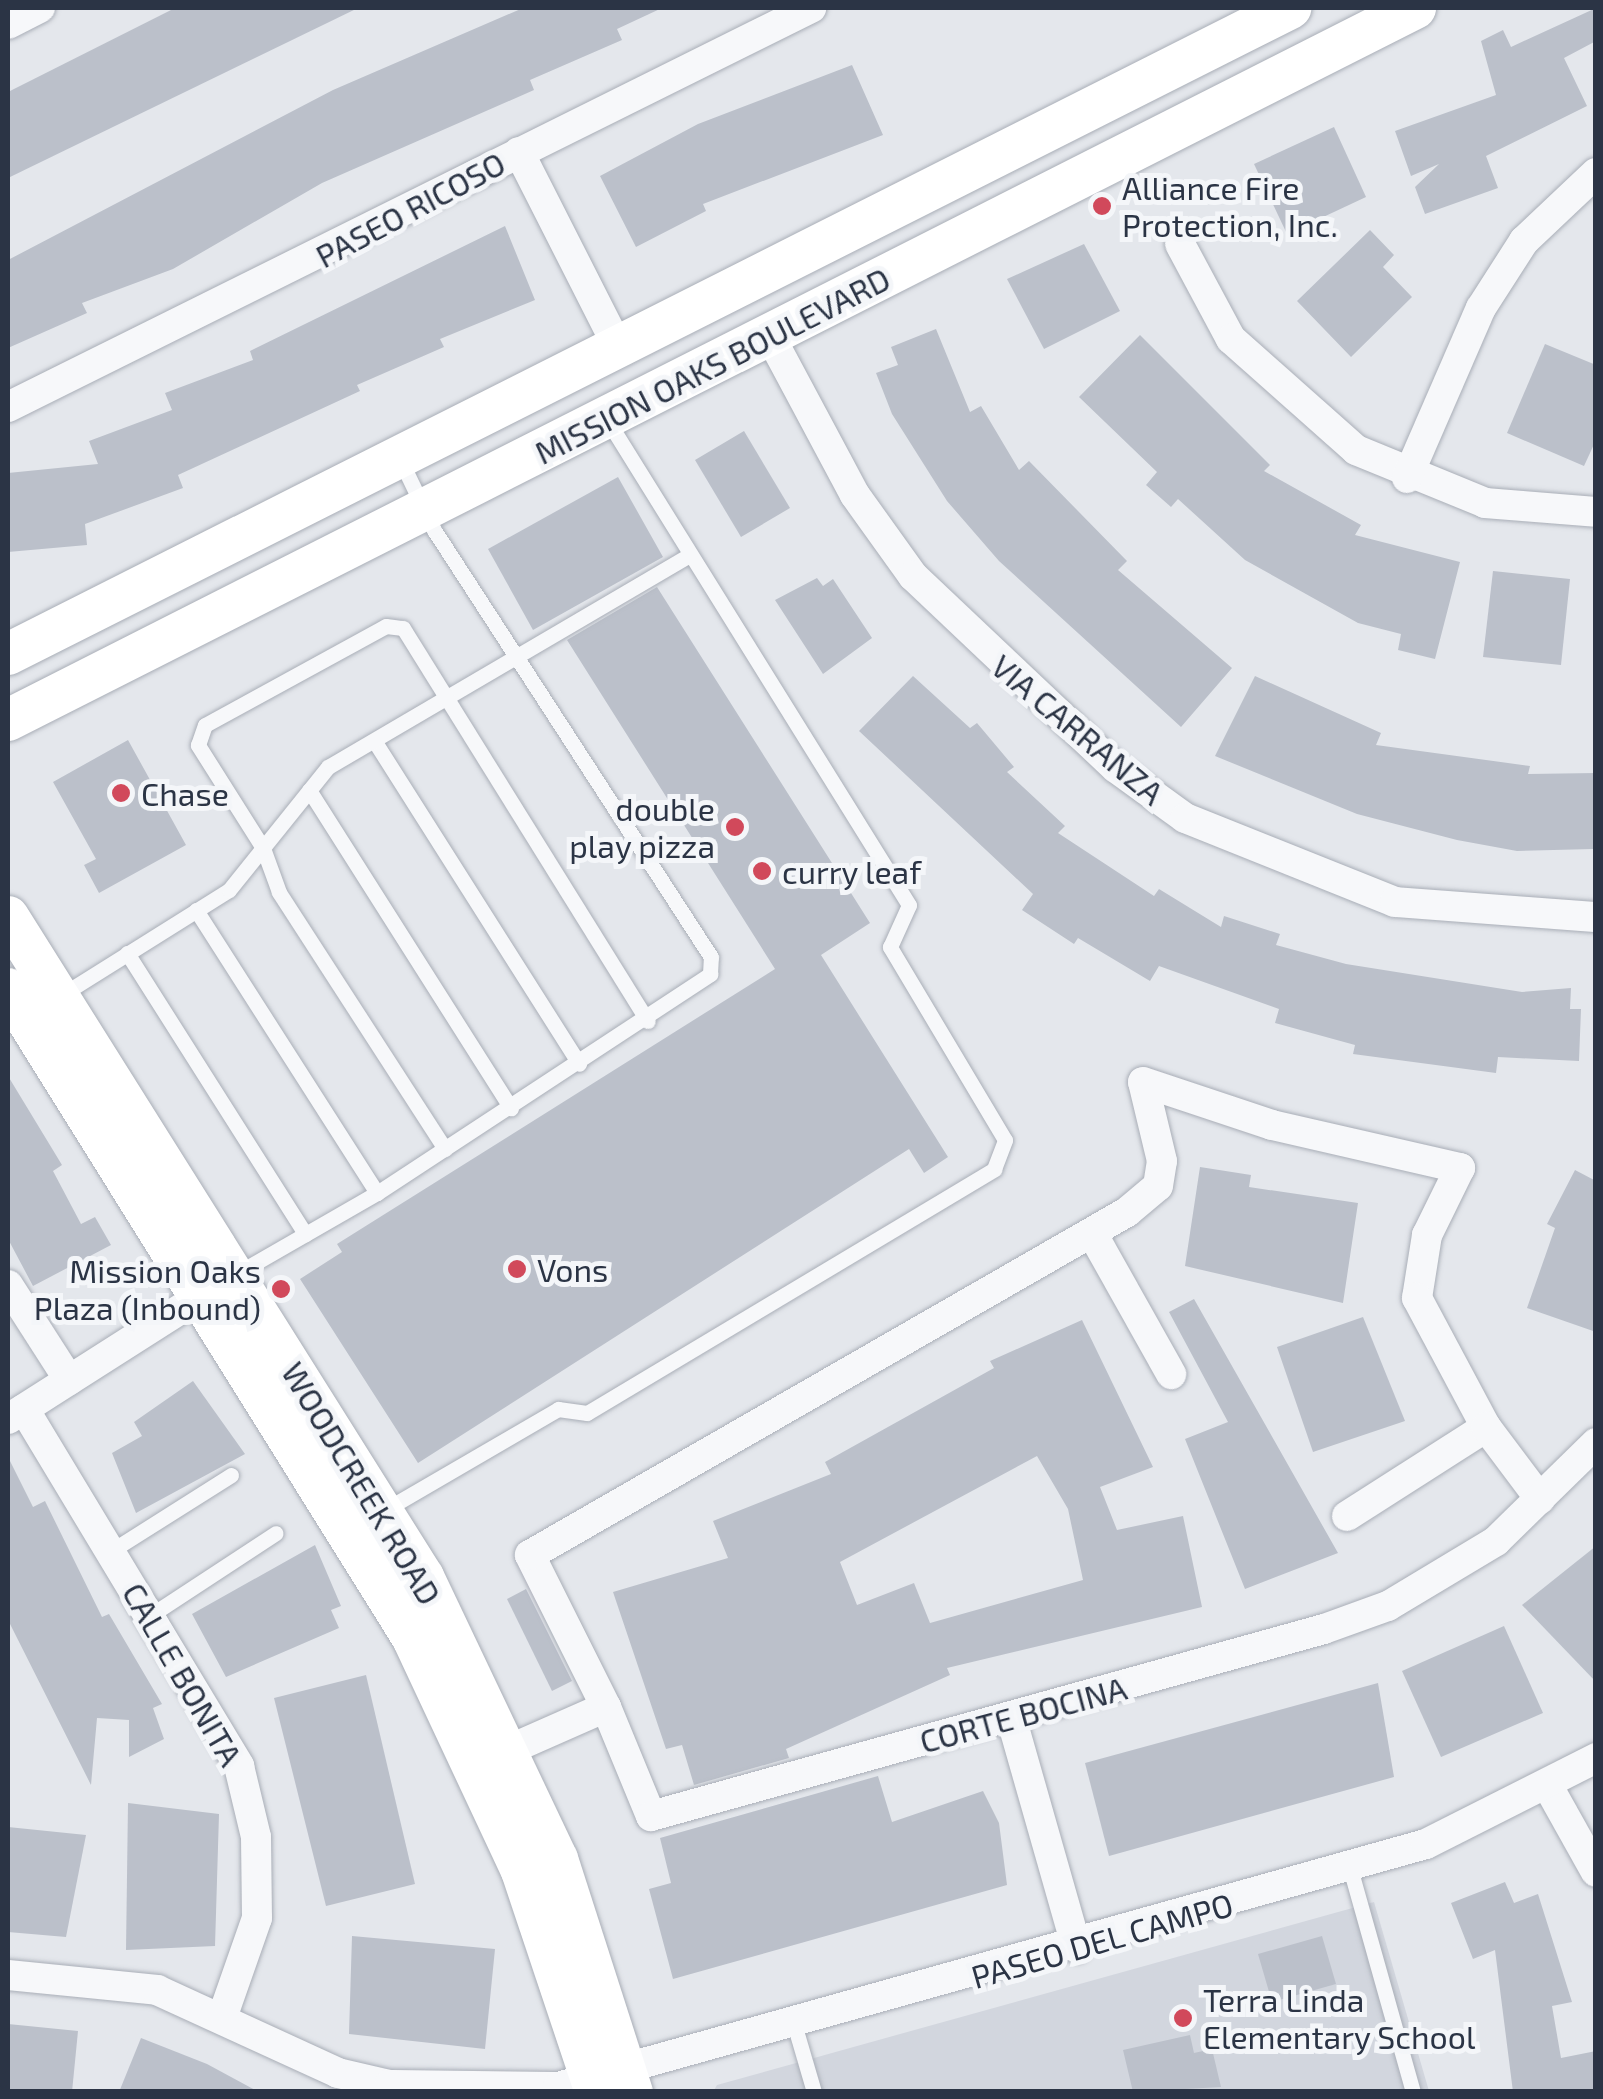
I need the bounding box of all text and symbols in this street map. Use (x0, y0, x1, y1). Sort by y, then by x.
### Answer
street label: PASEO RICOSO (309, 143, 511, 275)
place label: Alliance Fire Protection, Inc. (1122, 169, 1338, 244)
marker: Alliance Fire Protection, Inc. (1091, 195, 1113, 217)
street label: MISSION OAKS BOULEVARD (528, 259, 896, 471)
street label: VIA CARRANZA (984, 646, 1172, 812)
place label: Chase (141, 774, 229, 812)
marker: Chase (110, 782, 132, 804)
place label: double play pizza (569, 790, 715, 865)
marker: double play pizza (724, 816, 746, 838)
place label: curry leaf (782, 852, 922, 890)
marker: curry leaf (751, 860, 773, 882)
place label: Vons (537, 1250, 608, 1288)
place label: Mission Oaks Plaza (Inbound) (34, 1252, 261, 1327)
marker: Vons (506, 1258, 528, 1280)
marker: Mission Oaks Plaza (Inbound) (270, 1278, 292, 1300)
street label: WOODCREEK ROAD (274, 1355, 450, 1611)
street label: CALLE BONITA (115, 1576, 251, 1772)
street label: CORTE BOCINA (915, 1668, 1131, 1760)
street label: PASEO DEL CAMPO (966, 1884, 1238, 1996)
place label: Terra Linda Elementary School (1203, 1981, 1476, 2056)
marker: Terra Linda Elementary School (1172, 2007, 1194, 2029)

